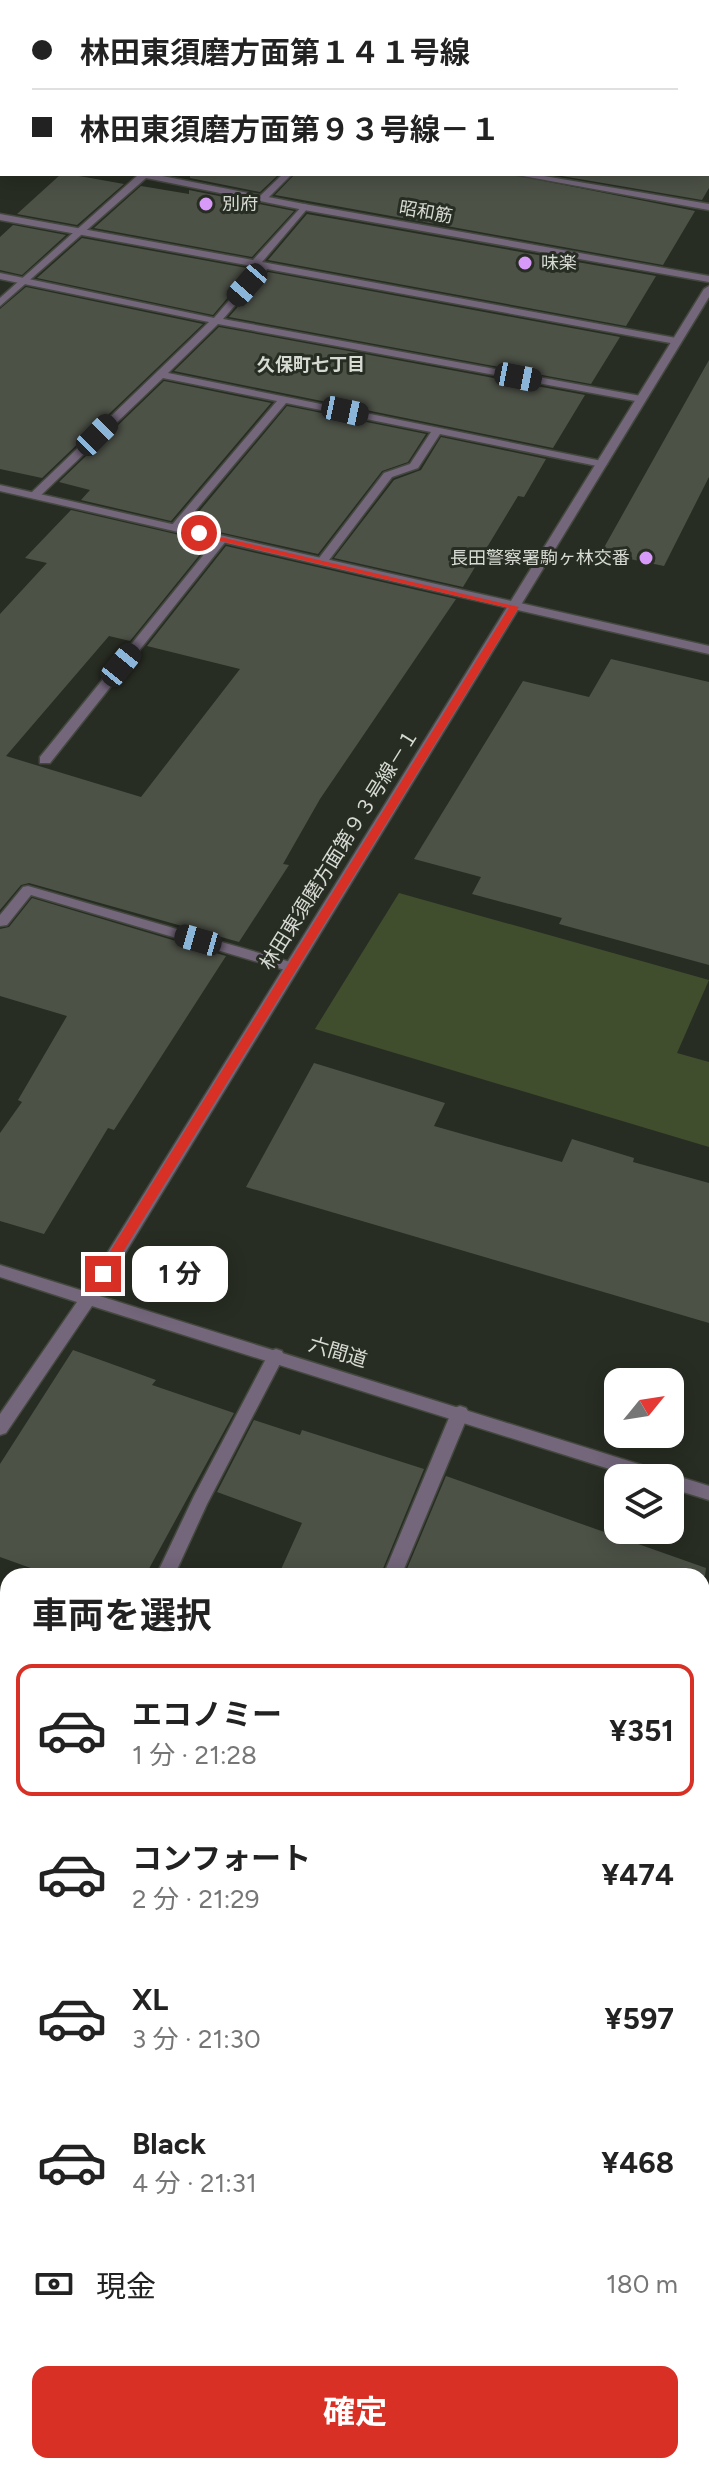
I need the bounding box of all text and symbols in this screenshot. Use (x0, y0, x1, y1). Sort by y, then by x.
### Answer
text: 林田東須磨方面第１４１号線 (80, 34, 470, 71)
text: 林田東須磨方面第９３号線－１ (80, 111, 500, 148)
place label: 別府 (222, 193, 258, 215)
marker: 別府 (197, 195, 215, 213)
street label: 昭和筋 (398, 196, 454, 228)
place label: 味楽 (541, 252, 577, 274)
marker: 味楽 (516, 254, 534, 272)
car (222, 259, 272, 311)
district label: 久保町七丁目 (257, 354, 365, 376)
car (492, 361, 544, 393)
car (319, 394, 371, 428)
car (72, 410, 122, 460)
route start (181, 515, 217, 551)
place label: 長田警察署駒ヶ林交番 (450, 547, 630, 569)
marker: 長田警察署駒ヶ林交番 (637, 549, 655, 567)
car (97, 639, 145, 691)
street label: 林田東須磨方面第９３号線－１ (255, 724, 423, 974)
car (172, 922, 224, 958)
callout: 1 分 (131, 1246, 227, 1302)
route end (85, 1256, 121, 1292)
text: 1 分 (158, 1258, 202, 1290)
street label: 六間道 (306, 1332, 370, 1372)
north arrow (604, 1368, 684, 1448)
map controls (604, 1368, 684, 1544)
button: layers (604, 1464, 684, 1544)
text: 車両を選択 (32, 1594, 212, 1637)
icon: car (36, 1694, 108, 1766)
text: エコノミー (132, 1696, 282, 1733)
text: ¥351 (609, 1712, 674, 1749)
text: 1 分 · 21:28 (132, 1739, 257, 1771)
icon: car (36, 1838, 108, 1910)
text: コンフォート (132, 1840, 311, 1877)
text: ¥474 (601, 1856, 674, 1893)
text: 2 分 · 21:29 (132, 1883, 260, 1915)
text: XL (132, 1981, 168, 2018)
icon: car (36, 1982, 108, 2054)
text: ¥597 (605, 2000, 674, 2037)
text: 3 分 · 21:30 (132, 2023, 261, 2055)
text: Black (132, 2125, 206, 2162)
icon: car (36, 2126, 108, 2198)
text: ¥468 (601, 2144, 674, 2181)
text: 4 分 · 21:31 (132, 2167, 257, 2199)
icon: cash (32, 2262, 76, 2306)
text: 現金 (96, 2268, 156, 2305)
text: 180 m (606, 2268, 678, 2300)
button: 確定 (32, 2366, 678, 2458)

